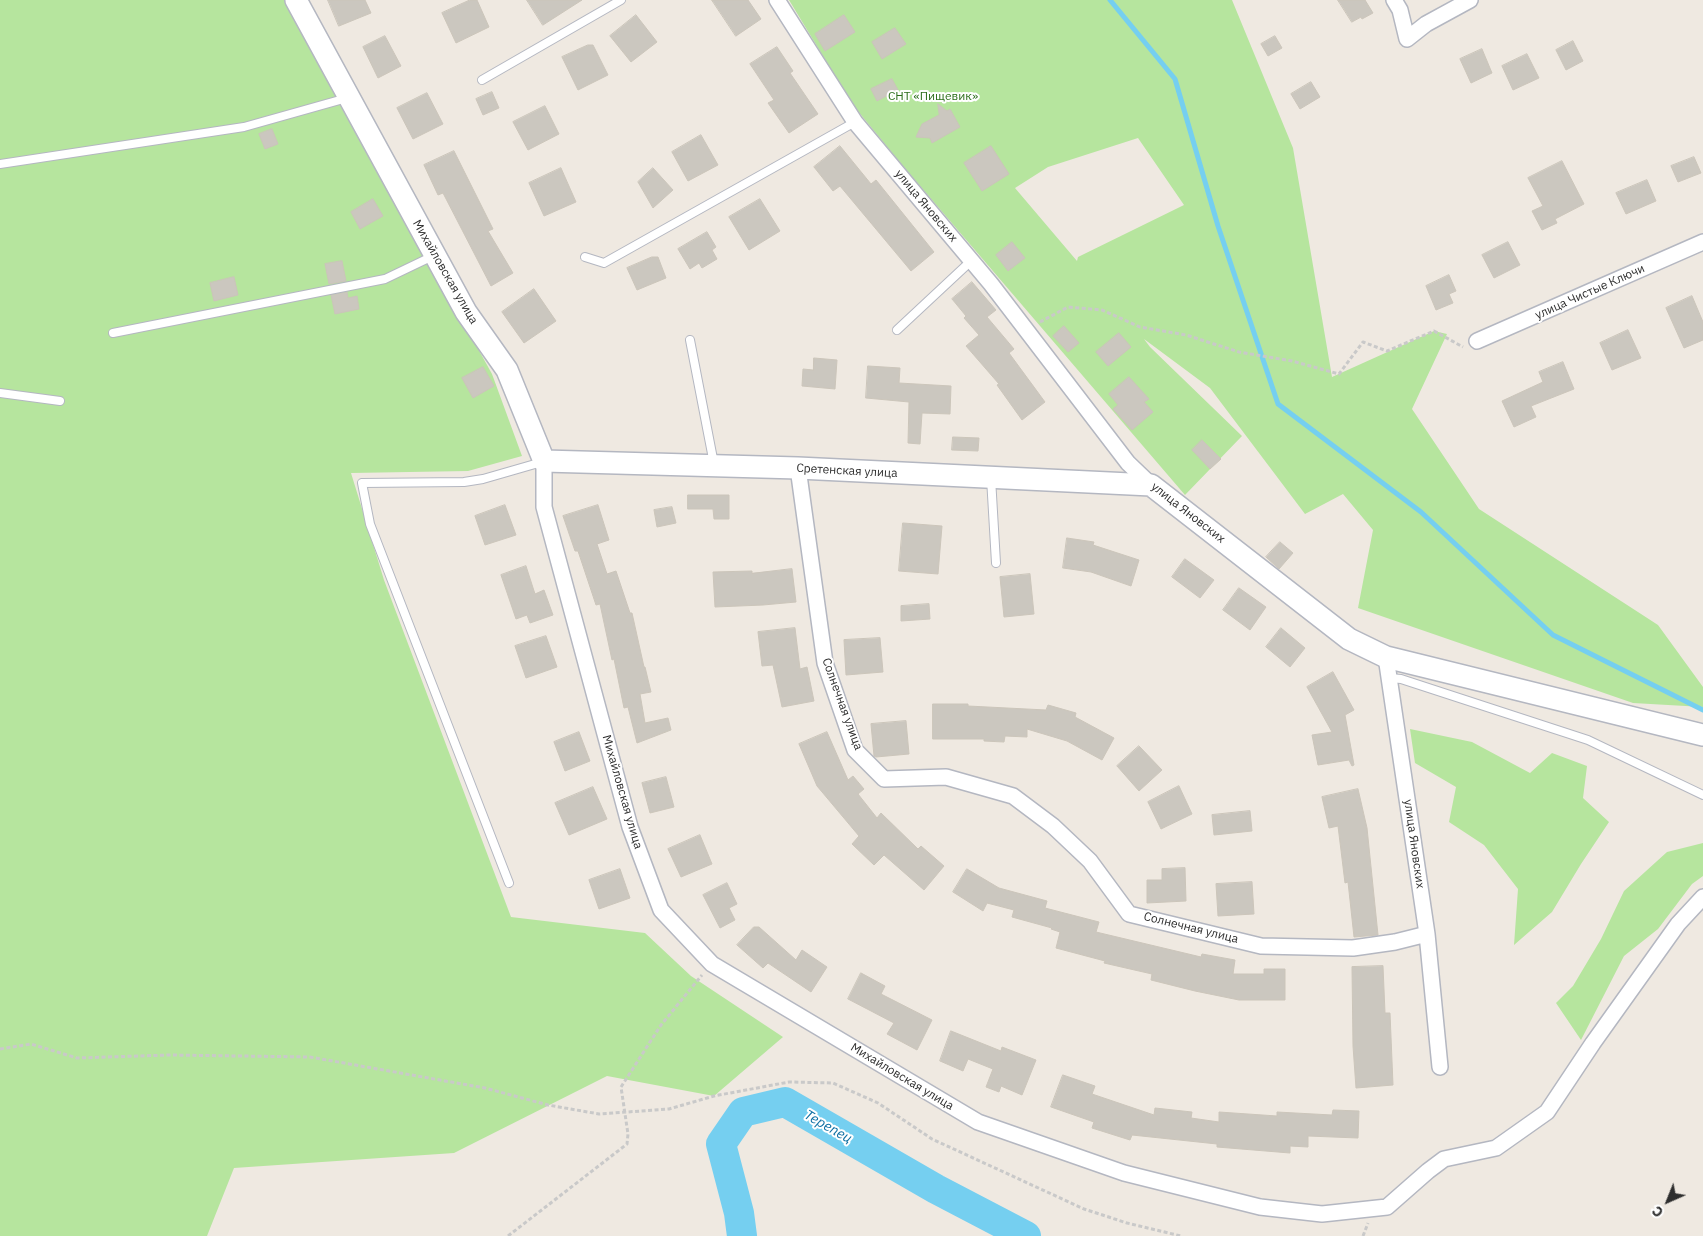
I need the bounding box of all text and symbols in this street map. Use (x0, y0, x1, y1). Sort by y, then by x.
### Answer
park label: СНТ «Пищевик» (888, 90, 978, 104)
street label: улица Яновских (892, 167, 960, 245)
street label: Михайловская улица (409, 217, 481, 327)
street label: улица Чистые Ключи (1533, 261, 1647, 323)
street label: Сретенская улица (796, 461, 898, 481)
street label: улица Яновских (1148, 480, 1228, 546)
street label: Солнечная улица (819, 656, 865, 752)
street label: Михайловская улица (599, 733, 645, 851)
street label: улица Яновских (1401, 798, 1427, 890)
street label: Солнечная улица (1142, 909, 1240, 947)
street label: Михайловская улица (848, 1040, 956, 1114)
water label: Терепец (801, 1107, 855, 1147)
north arrow (1643, 1176, 1693, 1226)
text: С (1648, 1202, 1667, 1221)

